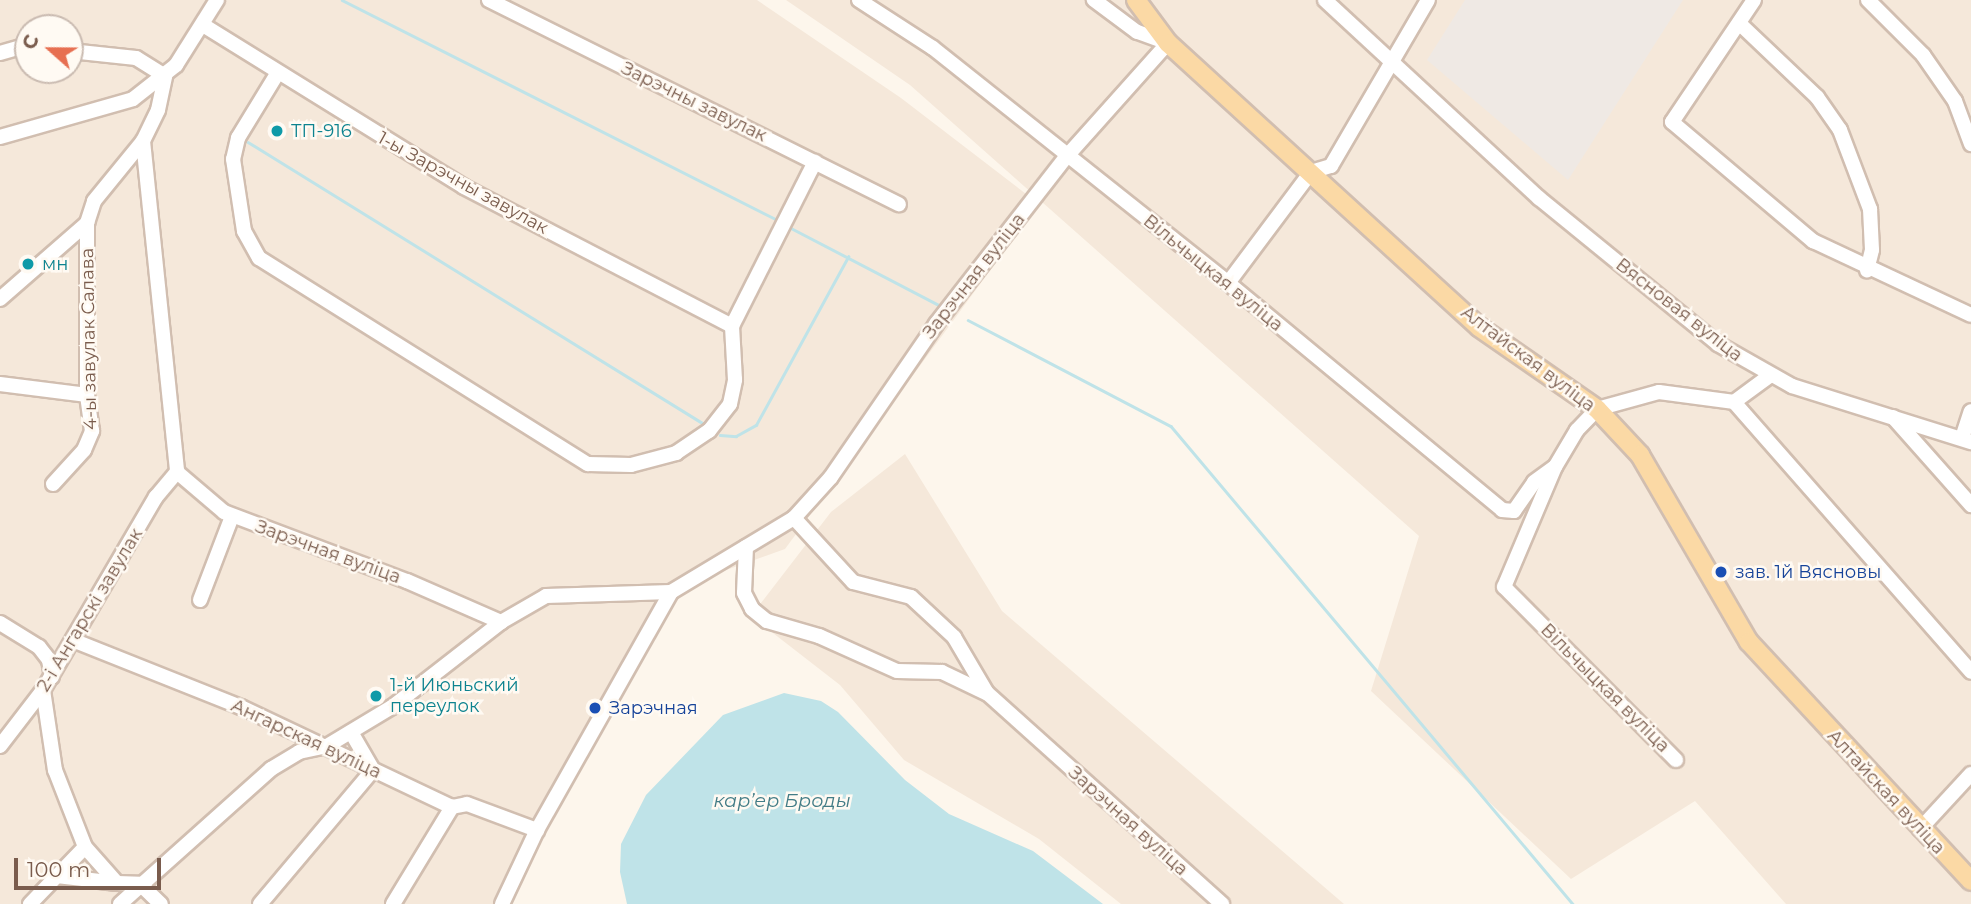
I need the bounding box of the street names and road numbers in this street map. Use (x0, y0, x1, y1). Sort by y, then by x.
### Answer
street label: Зарэчны завулак (618, 57, 770, 147)
street label: 1-ы Зарэчны завулак (374, 127, 552, 239)
street label: Зарэчная вуліца (918, 209, 1030, 343)
street label: Вільчыцкая вуліца (1139, 210, 1287, 336)
street label: 4-ы завулак Салава (77, 248, 101, 430)
street label: Вясновая вуліца (1611, 254, 1747, 366)
street label: Алтайская вуліца (1457, 302, 1599, 416)
street label: Зарэчная вуліца (252, 516, 404, 588)
street label: 2-і Ангарскі завулак (33, 524, 147, 696)
street label: Вільчыцкая вуліца (1536, 619, 1674, 757)
street label: Ангарская вуліца (228, 695, 384, 783)
street label: Алтайская вуліца (1823, 725, 1949, 859)
street label: Зарэчная вуліца (1064, 762, 1192, 880)

